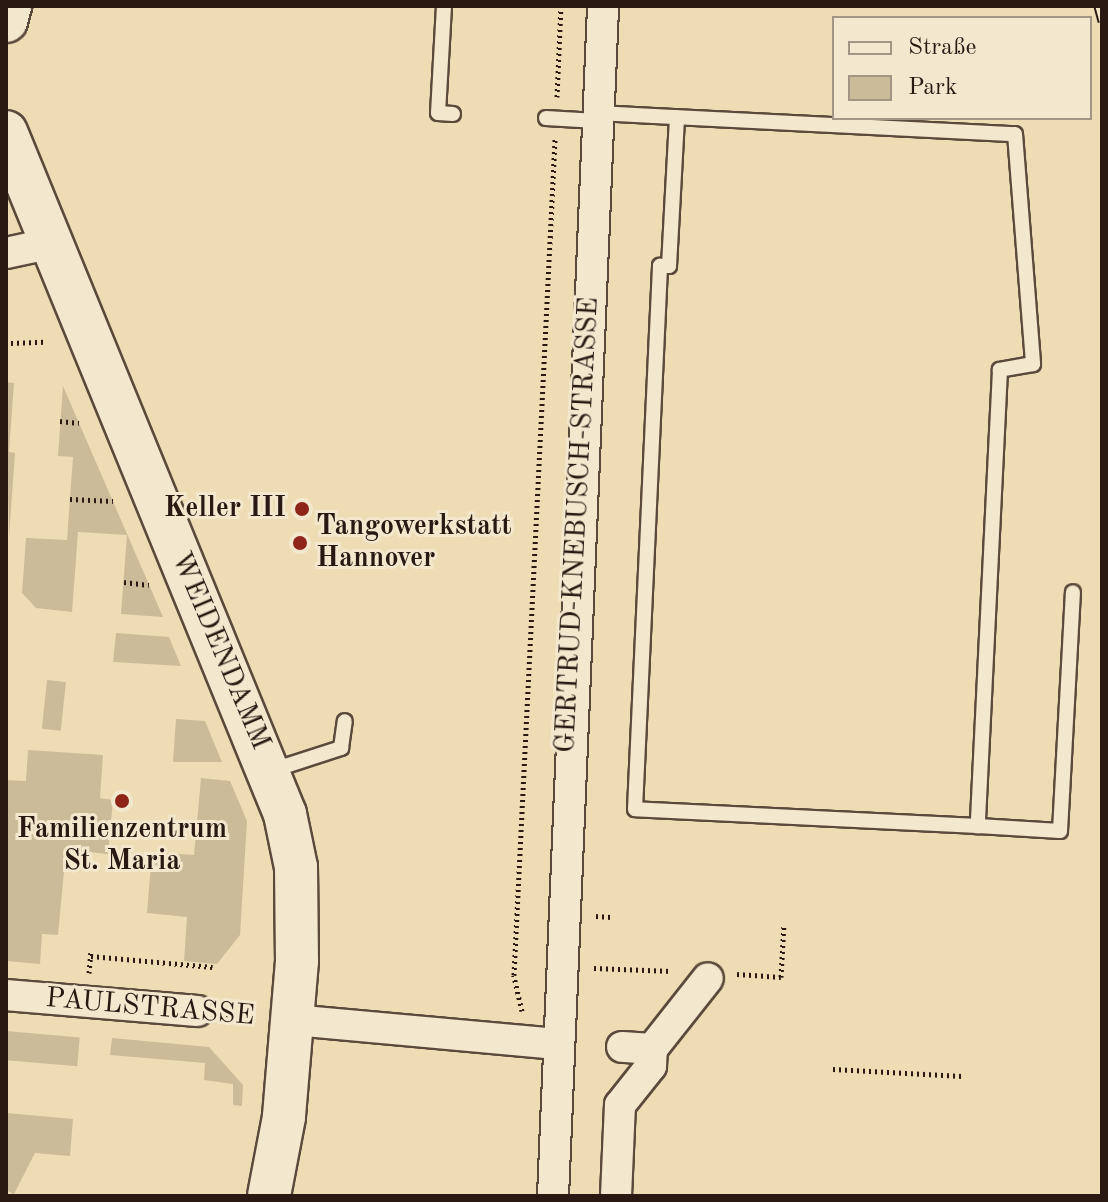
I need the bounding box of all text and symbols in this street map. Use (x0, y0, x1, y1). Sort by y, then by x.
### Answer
legend (832, 16, 1092, 120)
text: Straße (908, 36, 977, 60)
text: Park (908, 76, 957, 100)
street label: GERTRUD-KNEBUSCH-STRASSE (549, 296, 607, 754)
place label: Keller III (164, 492, 286, 526)
marker: Keller III (293, 500, 311, 518)
place label: Tangowerkstatt Hannover (316, 510, 512, 576)
marker: Tangowerkstatt Hannover (291, 534, 309, 552)
street label: WEIDENDAMM (163, 547, 277, 755)
marker: Familienzentrum St. Maria (113, 792, 131, 810)
place label: Familienzentrum St. Maria (17, 813, 227, 879)
street label: PAULSTRASSE (44, 982, 256, 1034)

